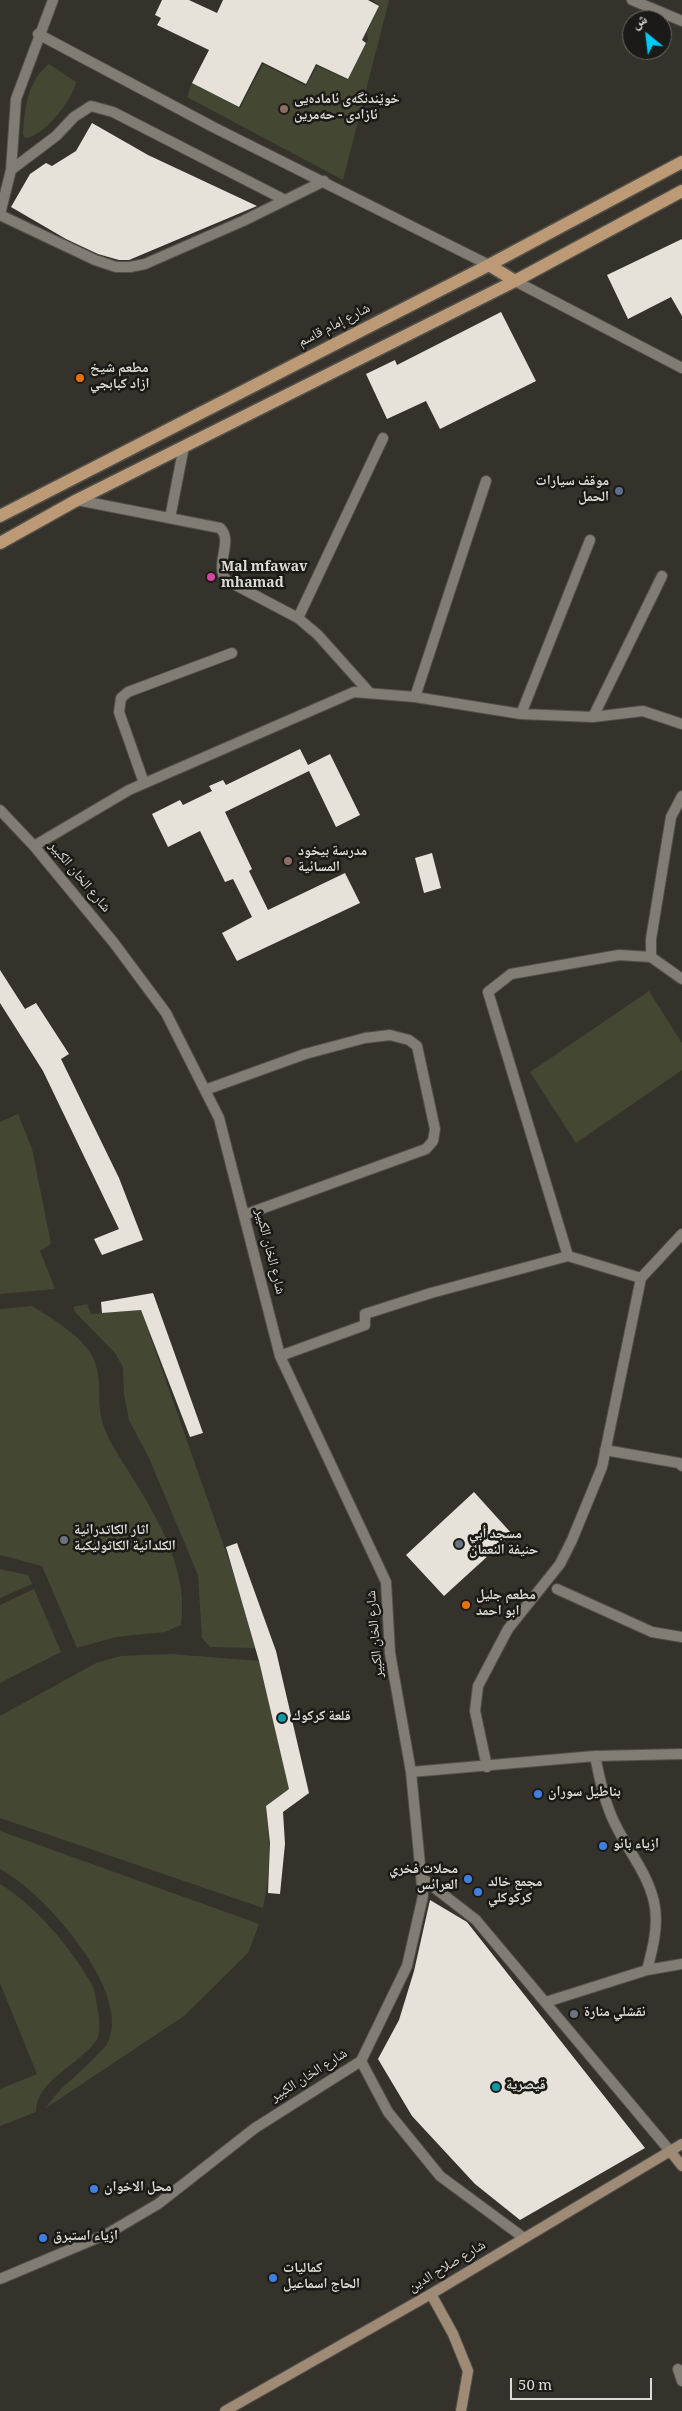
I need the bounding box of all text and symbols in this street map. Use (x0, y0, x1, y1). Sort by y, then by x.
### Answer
text: ش (628, 9, 653, 37)
north arrow (622, 10, 672, 60)
place label: خوێندنگەی ئامادەیی ئازادی - حەمرین (294, 93, 400, 125)
marker: خوێندنگەی ئامادەیی ئازادی - حەمرین (278, 103, 290, 115)
street label: شارع إمام قاسم (296, 302, 374, 352)
place label: مطعم شيخ ازاد كبابجي (90, 362, 149, 394)
marker: مطعم شيخ ازاد كبابجي (74, 372, 86, 384)
place label: موقف سيارات الحمل (535, 475, 609, 508)
marker: موقف سيارات الحمل (613, 485, 625, 497)
place label: Mal mfawav mhamad (221, 561, 308, 594)
marker: Mal mfawav mhamad (205, 571, 217, 583)
street label: شارع الخان الكبير (43, 839, 113, 917)
place label: مدرسة بيخود المسائية (298, 845, 367, 878)
marker: مدرسة بيخود المسائية (282, 855, 294, 867)
street label: شارع الخان الكبير (249, 1207, 287, 1297)
place label: اثار الكاتدرائية الكلدانية الكاثوليكية (74, 1524, 176, 1556)
place label: مسجد أبي حنيفة النعمان (469, 1528, 538, 1560)
marker: اثار الكاتدرائية الكلدانية الكاثوليكية (58, 1534, 70, 1546)
marker: مسجد أبي حنيفة النعمان (453, 1538, 465, 1550)
place label: مطعم جليل ابو احمد (476, 1589, 536, 1621)
street label: شارع الخان الكبير (365, 1590, 389, 1678)
marker: مطعم جليل ابو احمد (460, 1599, 472, 1611)
place label: قلعة كركوك (292, 1710, 351, 1726)
marker: قلعة كركوك (276, 1712, 288, 1724)
place label: بناطيل سوران (548, 1786, 621, 1802)
marker: بناطيل سوران (532, 1788, 544, 1800)
place label: ازياء بانو (613, 1838, 659, 1854)
marker: ازياء بانو (597, 1840, 609, 1852)
place label: محلات فخري العرائس (389, 1863, 458, 1895)
marker: محلات فخري العرائس (462, 1873, 474, 1885)
place label: مجمع خالد كركوكلي (488, 1876, 542, 1908)
marker: مجمع خالد كركوكلي (472, 1886, 484, 1898)
place label: نقشلي منارة (584, 2006, 646, 2022)
marker: نقشلي منارة (568, 2008, 580, 2020)
street label: شارع الخان الكبير (268, 2047, 352, 2107)
place label: قيصرية (506, 2079, 546, 2095)
marker: قيصرية (490, 2081, 502, 2093)
place label: محل الاخوان (104, 2181, 172, 2197)
marker: محل الاخوان (88, 2183, 100, 2195)
place label: ازياء استبرق (53, 2230, 118, 2246)
marker: ازياء استبرق (37, 2232, 49, 2244)
street label: شارع صلاح الدين (406, 2238, 490, 2298)
place label: كماليات الحاج اسماعيل (283, 2262, 360, 2294)
marker: كماليات الحاج اسماعيل (267, 2272, 279, 2284)
scale bar (512, 2368, 654, 2400)
text: 50 m (518, 2374, 552, 2400)

